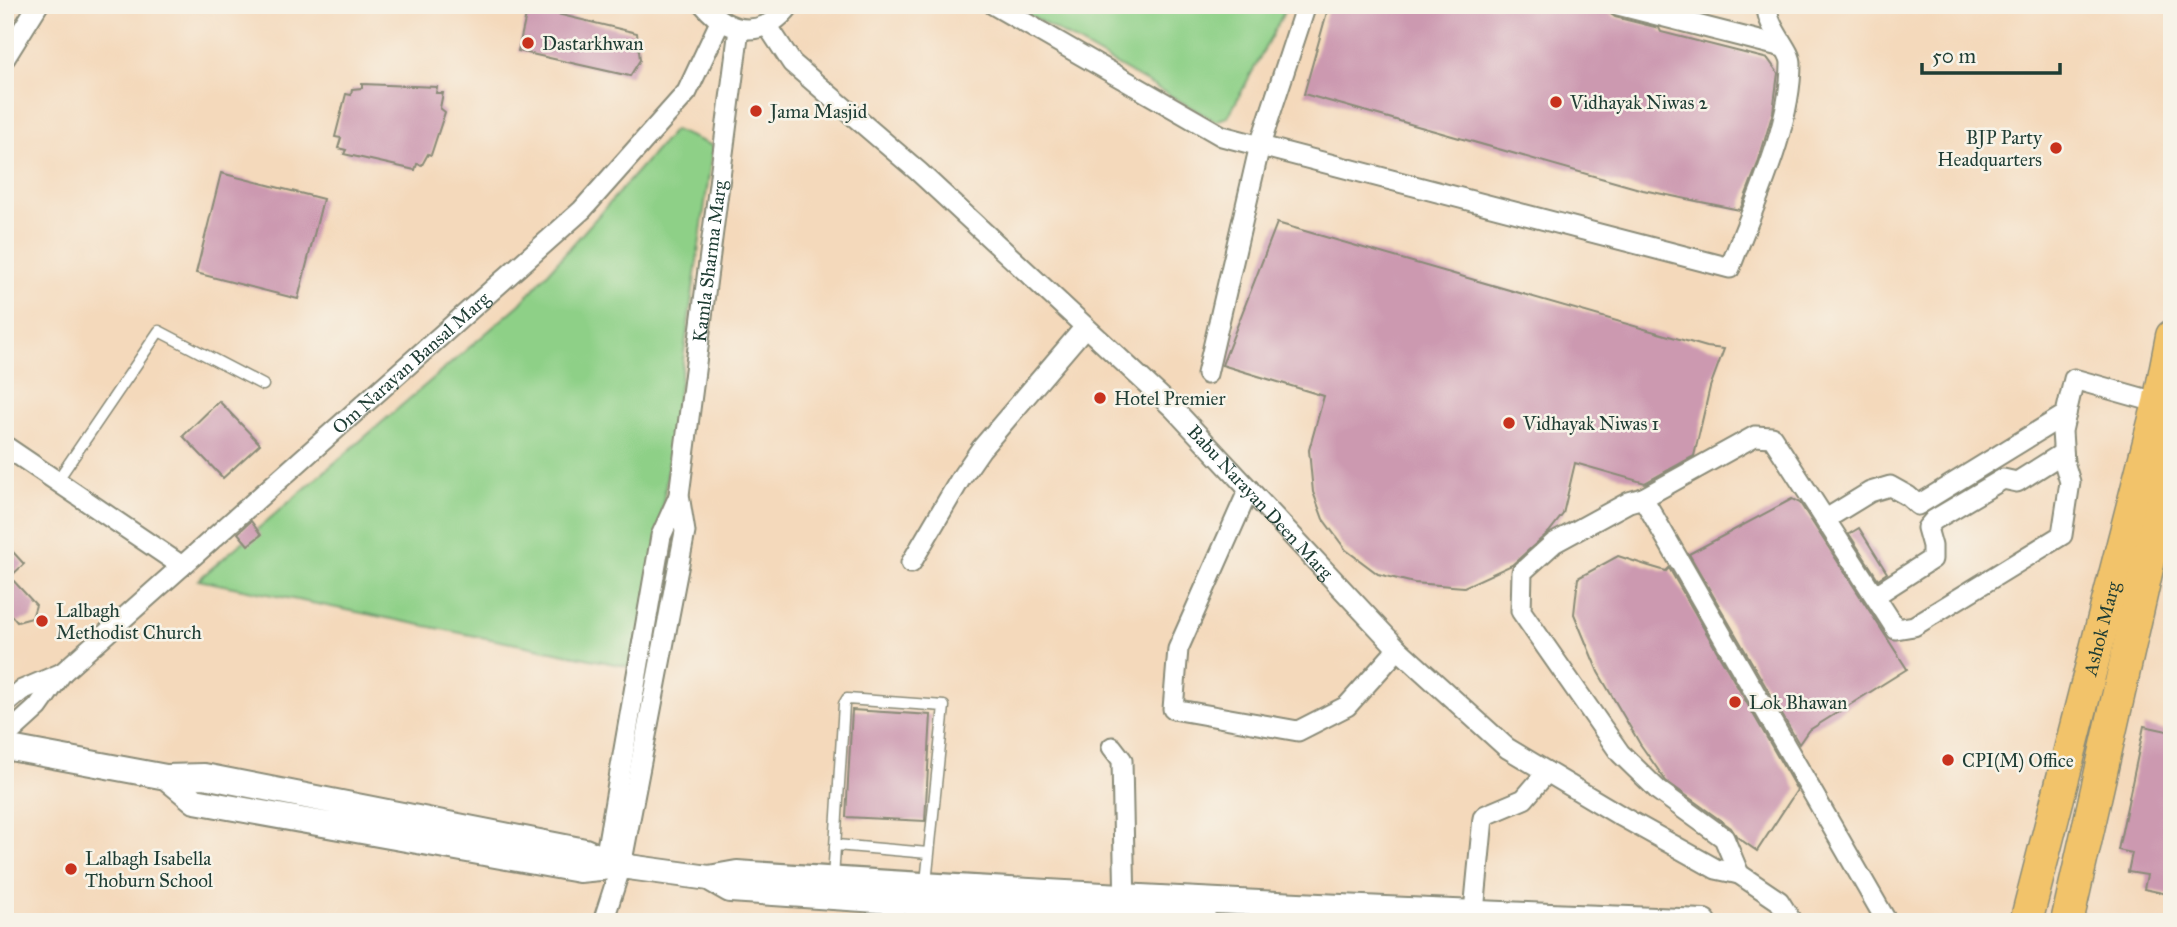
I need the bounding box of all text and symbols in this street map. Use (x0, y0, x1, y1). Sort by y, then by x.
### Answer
place label: Dastarkhwan (542, 32, 644, 55)
scale bar (1922, 32, 2060, 76)
marker: Dastarkhwan (520, 35, 536, 51)
text: 50 m (1932, 43, 1977, 69)
place label: Vidhayak Niwas 2 (1569, 91, 1709, 114)
marker: Vidhayak Niwas 2 (1548, 94, 1564, 110)
place label: Jama Masjid (768, 100, 868, 124)
marker: Jama Masjid (748, 103, 764, 119)
place label: BJP Party Headquarters (1937, 126, 2043, 172)
marker: BJP Party Headquarters (2048, 140, 2064, 156)
street label: Kamla Sharma Marg (688, 179, 732, 344)
street label: Om Narayan Bansal Marg (327, 287, 495, 439)
place label: Hotel Premier (1114, 387, 1226, 410)
marker: Hotel Premier (1092, 390, 1108, 406)
place label: Vidhayak Niwas 1 (1522, 412, 1659, 435)
marker: Vidhayak Niwas 1 (1501, 415, 1517, 431)
street label: Babu Narayan Deen Marg (1183, 420, 1338, 585)
street label: Ashok Marg (2078, 579, 2126, 679)
place label: Lalbagh Methodist Church (56, 599, 202, 644)
marker: Lalbagh Methodist Church (34, 613, 50, 629)
place label: Lok Bhawan (1749, 691, 1847, 714)
marker: Lok Bhawan (1727, 694, 1743, 710)
place label: CPI(M) Office (1962, 749, 2074, 773)
marker: CPI(M) Office (1940, 752, 1956, 768)
place label: Lalbagh Isabella Thoburn School (85, 847, 214, 892)
marker: Lalbagh Isabella Thoburn School (63, 861, 79, 877)

